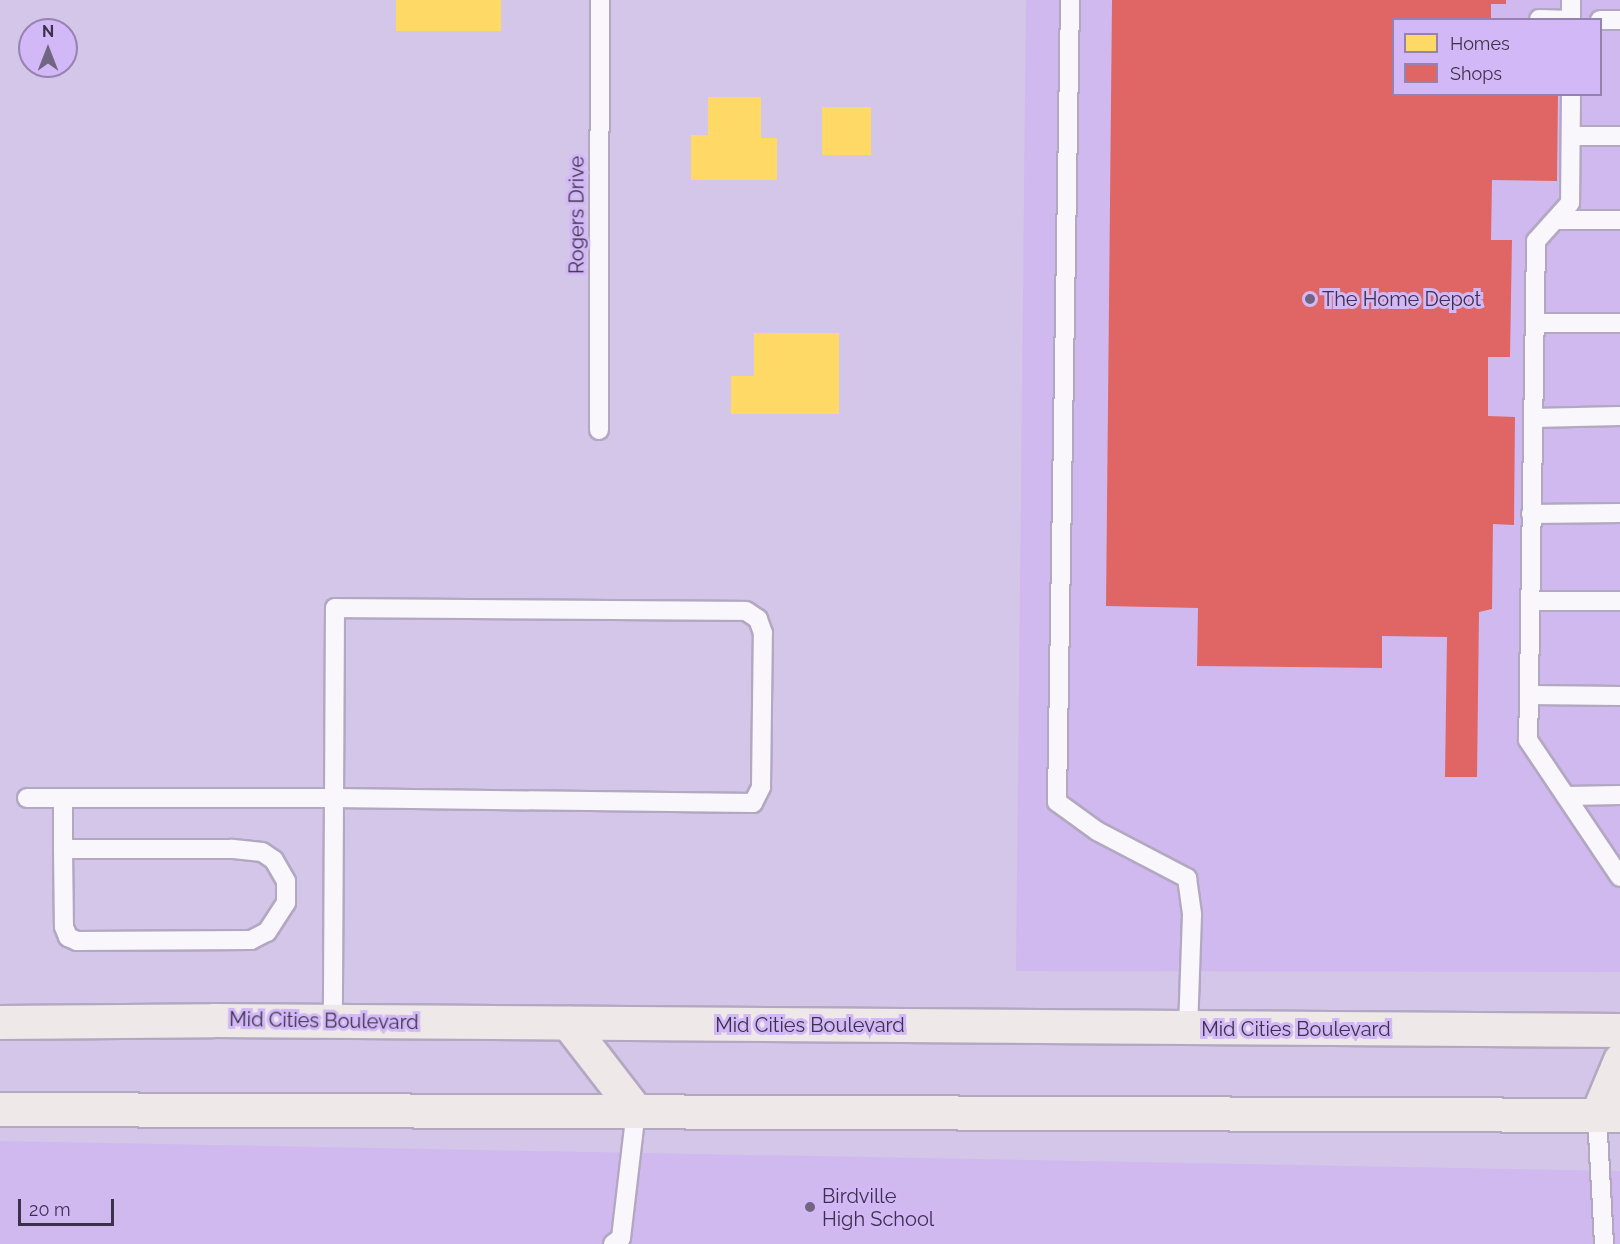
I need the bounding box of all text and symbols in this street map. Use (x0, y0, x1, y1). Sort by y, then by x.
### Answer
north arrow (18, 18, 78, 78)
legend (1392, 18, 1602, 96)
text: N (42, 22, 54, 41)
text: Homes (1450, 33, 1510, 54)
text: Shops (1450, 63, 1502, 84)
street label: Rogers Drive (565, 156, 589, 274)
place label: The Home Depot (1322, 287, 1481, 311)
marker: The Home Depot (1303, 292, 1317, 306)
street label: Mid Cities Boulevard (229, 1007, 419, 1035)
street label: Mid Cities Boulevard (715, 1013, 905, 1037)
street label: Mid Cities Boulevard (1201, 1017, 1391, 1041)
place label: Birdville High School (822, 1184, 934, 1231)
scale bar (21, 1187, 117, 1225)
text: 20 m (29, 1199, 71, 1220)
marker: Birdville High School (803, 1200, 817, 1214)

